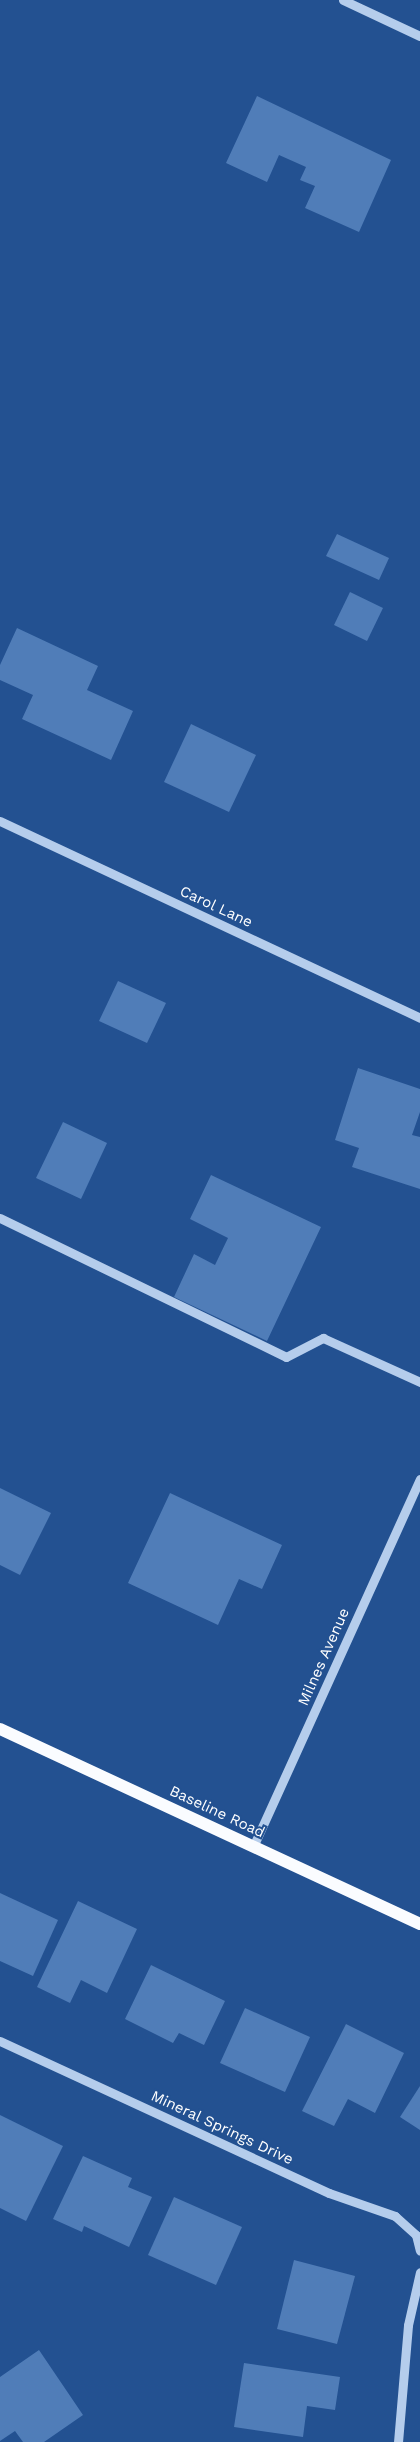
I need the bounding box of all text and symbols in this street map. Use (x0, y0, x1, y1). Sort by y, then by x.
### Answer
street label: Carol Lane (177, 882, 255, 932)
street label: Milnes Avenue (294, 1605, 354, 1709)
street label: Baseline Road (166, 1782, 268, 1842)
street label: Mineral Springs Drive (148, 2087, 296, 2169)

